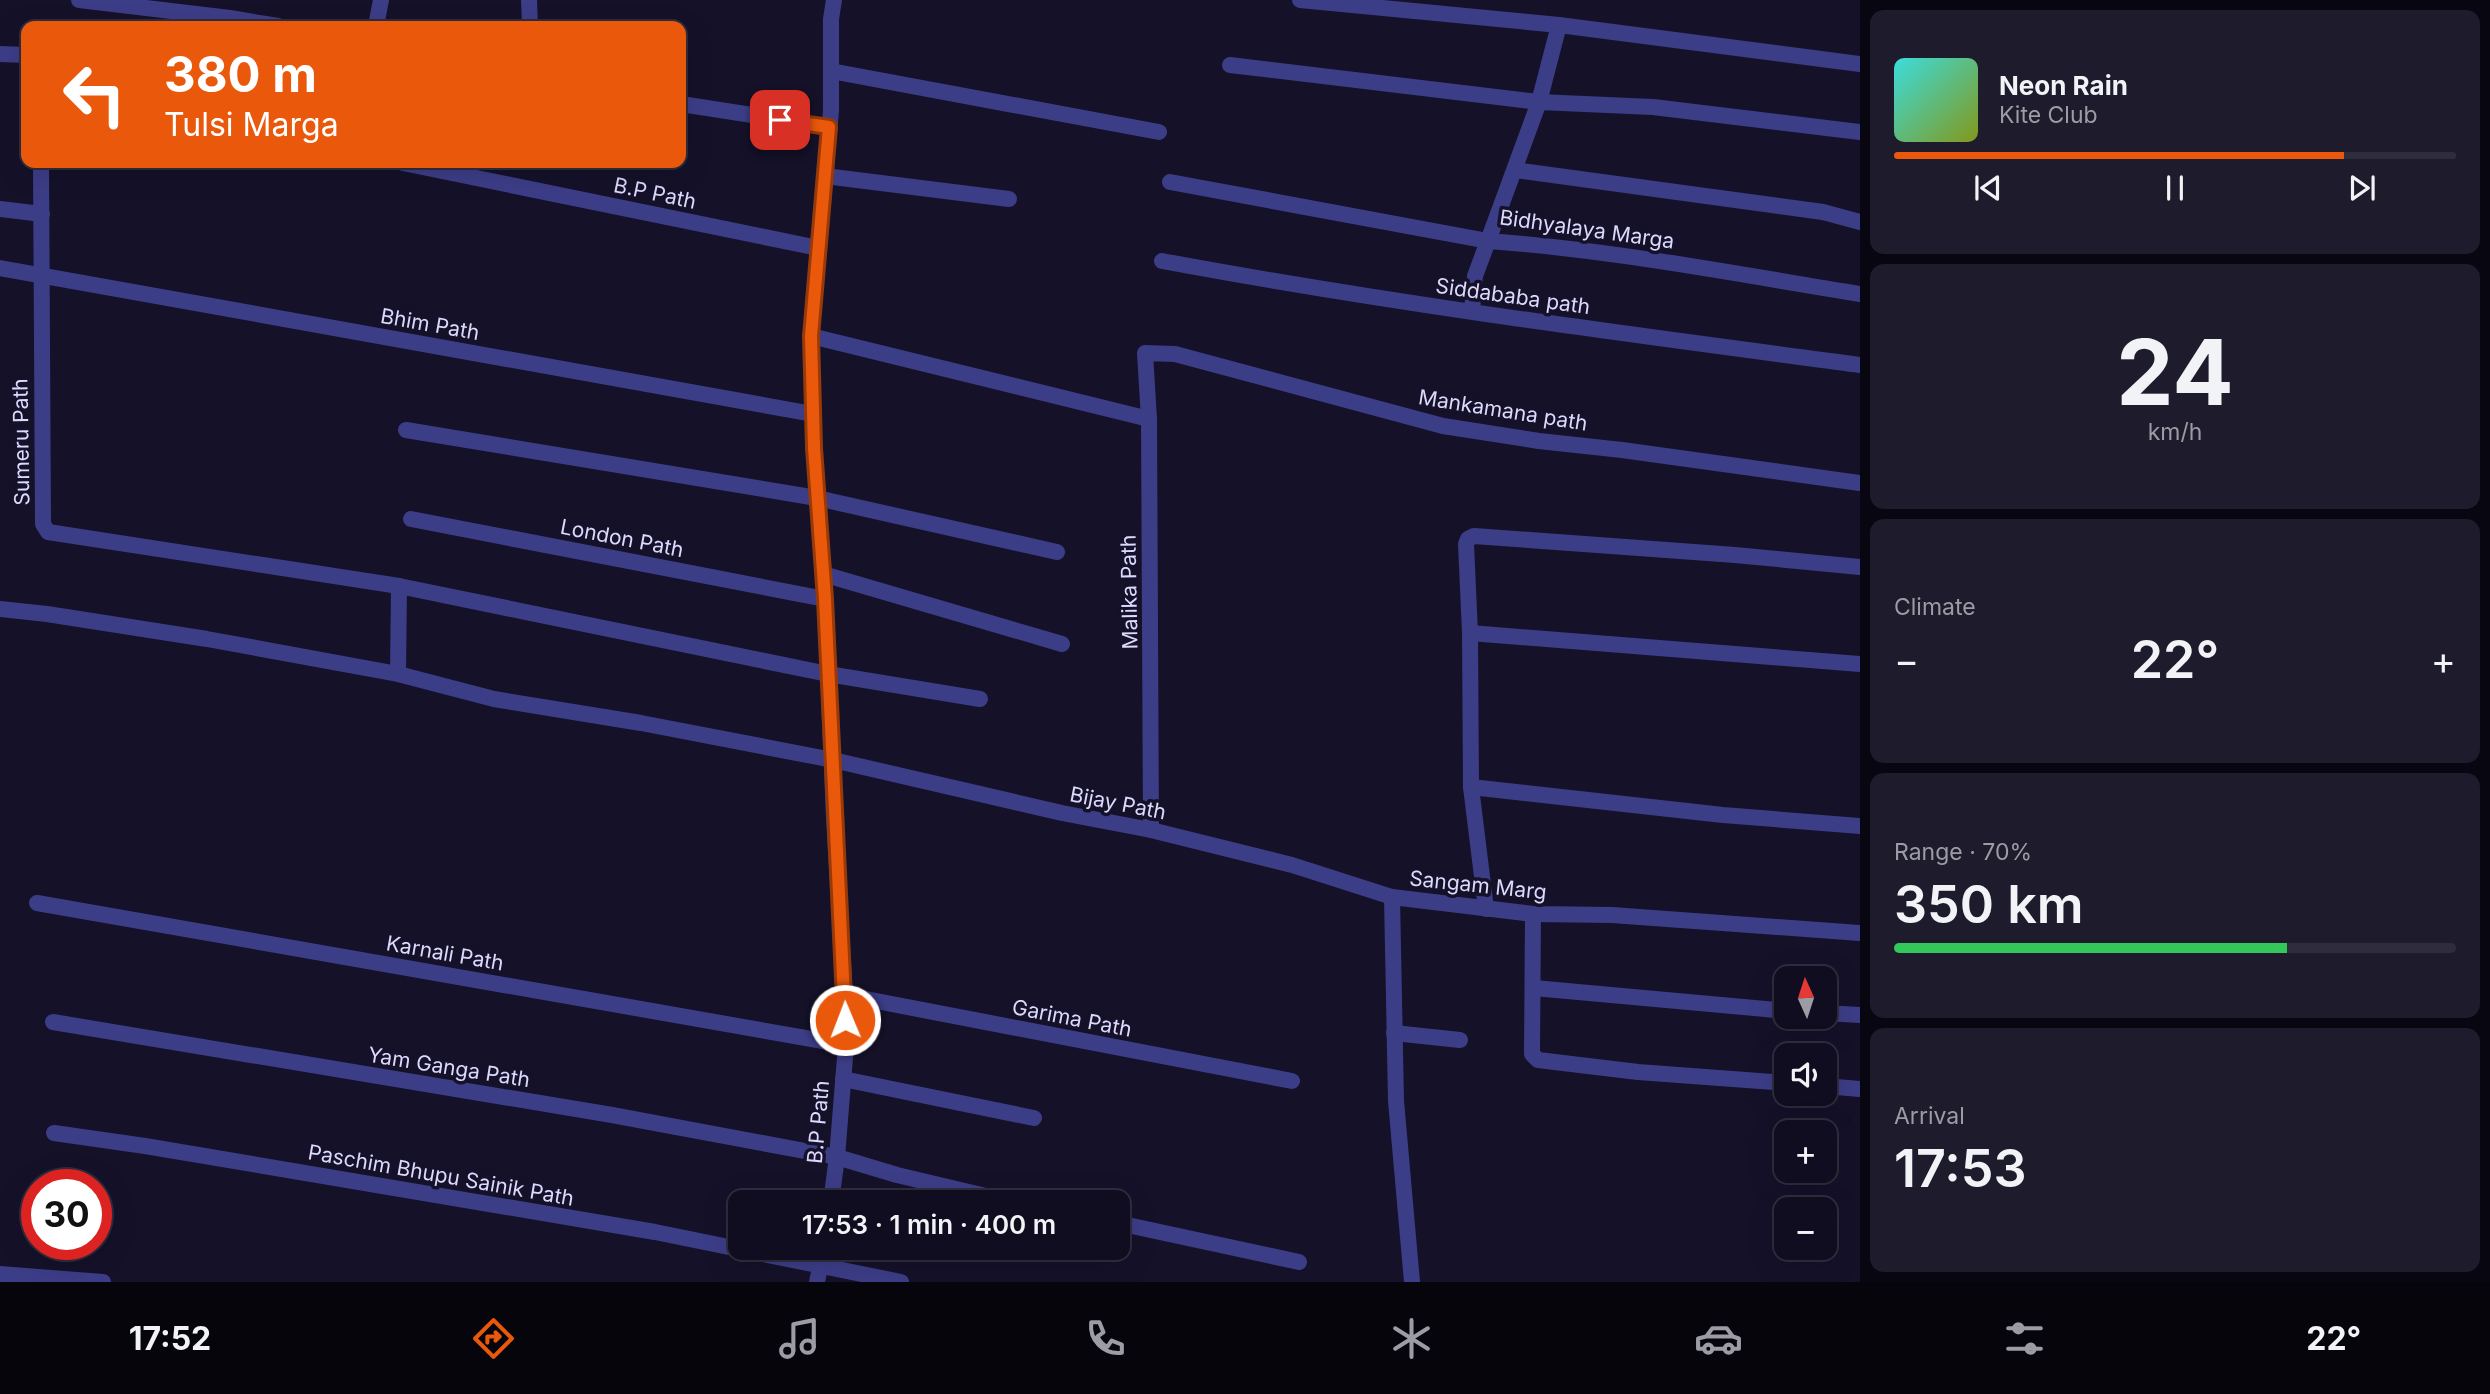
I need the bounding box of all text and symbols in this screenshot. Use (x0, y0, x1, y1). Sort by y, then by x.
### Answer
text: 380 m (164, 45, 317, 104)
icon: left (49, 49, 140, 140)
text: Neon Rain (1999, 70, 2128, 101)
pin (750, 90, 810, 150)
icon: arrive (761, 101, 799, 139)
text: Kite Club (1999, 101, 2098, 129)
text: Tulsi Marga (164, 105, 339, 144)
icon: previous (1969, 169, 2007, 207)
icon: pause (2156, 169, 2194, 207)
icon: next (2343, 169, 2381, 207)
street label: B.P Path (612, 172, 698, 214)
street label: Bidhyalaya Marga (1498, 204, 1676, 254)
street label: Siddababa path (1434, 273, 1592, 319)
street label: Bhim Path (379, 303, 481, 345)
text: 24 (2116, 317, 2234, 427)
street label: Sumeru Path (7, 378, 35, 506)
street label: Mankamana path (1417, 384, 1589, 436)
text: km/h (2148, 418, 2202, 446)
street label: London Path (558, 514, 686, 562)
street label: Malika Path (1116, 534, 1142, 650)
text: Climate (1894, 593, 1976, 621)
text: 22° (2131, 628, 2219, 691)
text: − (1894, 637, 1919, 683)
text: + (2431, 637, 2456, 683)
street label: Bijay Path (1068, 781, 1168, 825)
text: Range · 70% (1894, 838, 2032, 866)
street label: Sangam Marg (1408, 865, 1548, 905)
text: 350 km (1894, 873, 2084, 936)
street label: Karnali Path (384, 930, 506, 976)
north arrow (1774, 966, 1838, 1029)
map controls (1774, 966, 1837, 1260)
position arrow (808, 983, 882, 1057)
street label: Garima Path (1010, 994, 1134, 1042)
street label: Yam Ganga Path (366, 1042, 532, 1092)
button: sound (1774, 1043, 1837, 1106)
street label: B.P Path (802, 1079, 834, 1165)
text: Arrival (1894, 1102, 1965, 1130)
button: + (1774, 1120, 1837, 1183)
text: 17:53 (1894, 1137, 2027, 1200)
street label: Paschim Bhupu Sainik Path (306, 1139, 576, 1211)
speed limit sign: 30 (21, 1169, 112, 1260)
button: − (1774, 1197, 1837, 1260)
text: 17:53 · 1 min · 400 m (802, 1209, 1056, 1240)
icon: directions (469, 1314, 518, 1363)
icon: music (775, 1314, 824, 1363)
icon: phone (1081, 1314, 1130, 1363)
icon: climate (1387, 1314, 1436, 1363)
icon: car (1694, 1314, 1743, 1363)
icon: filters (2000, 1314, 2049, 1363)
text: 17:52 (129, 1319, 211, 1358)
text: 22° (2306, 1319, 2361, 1358)

